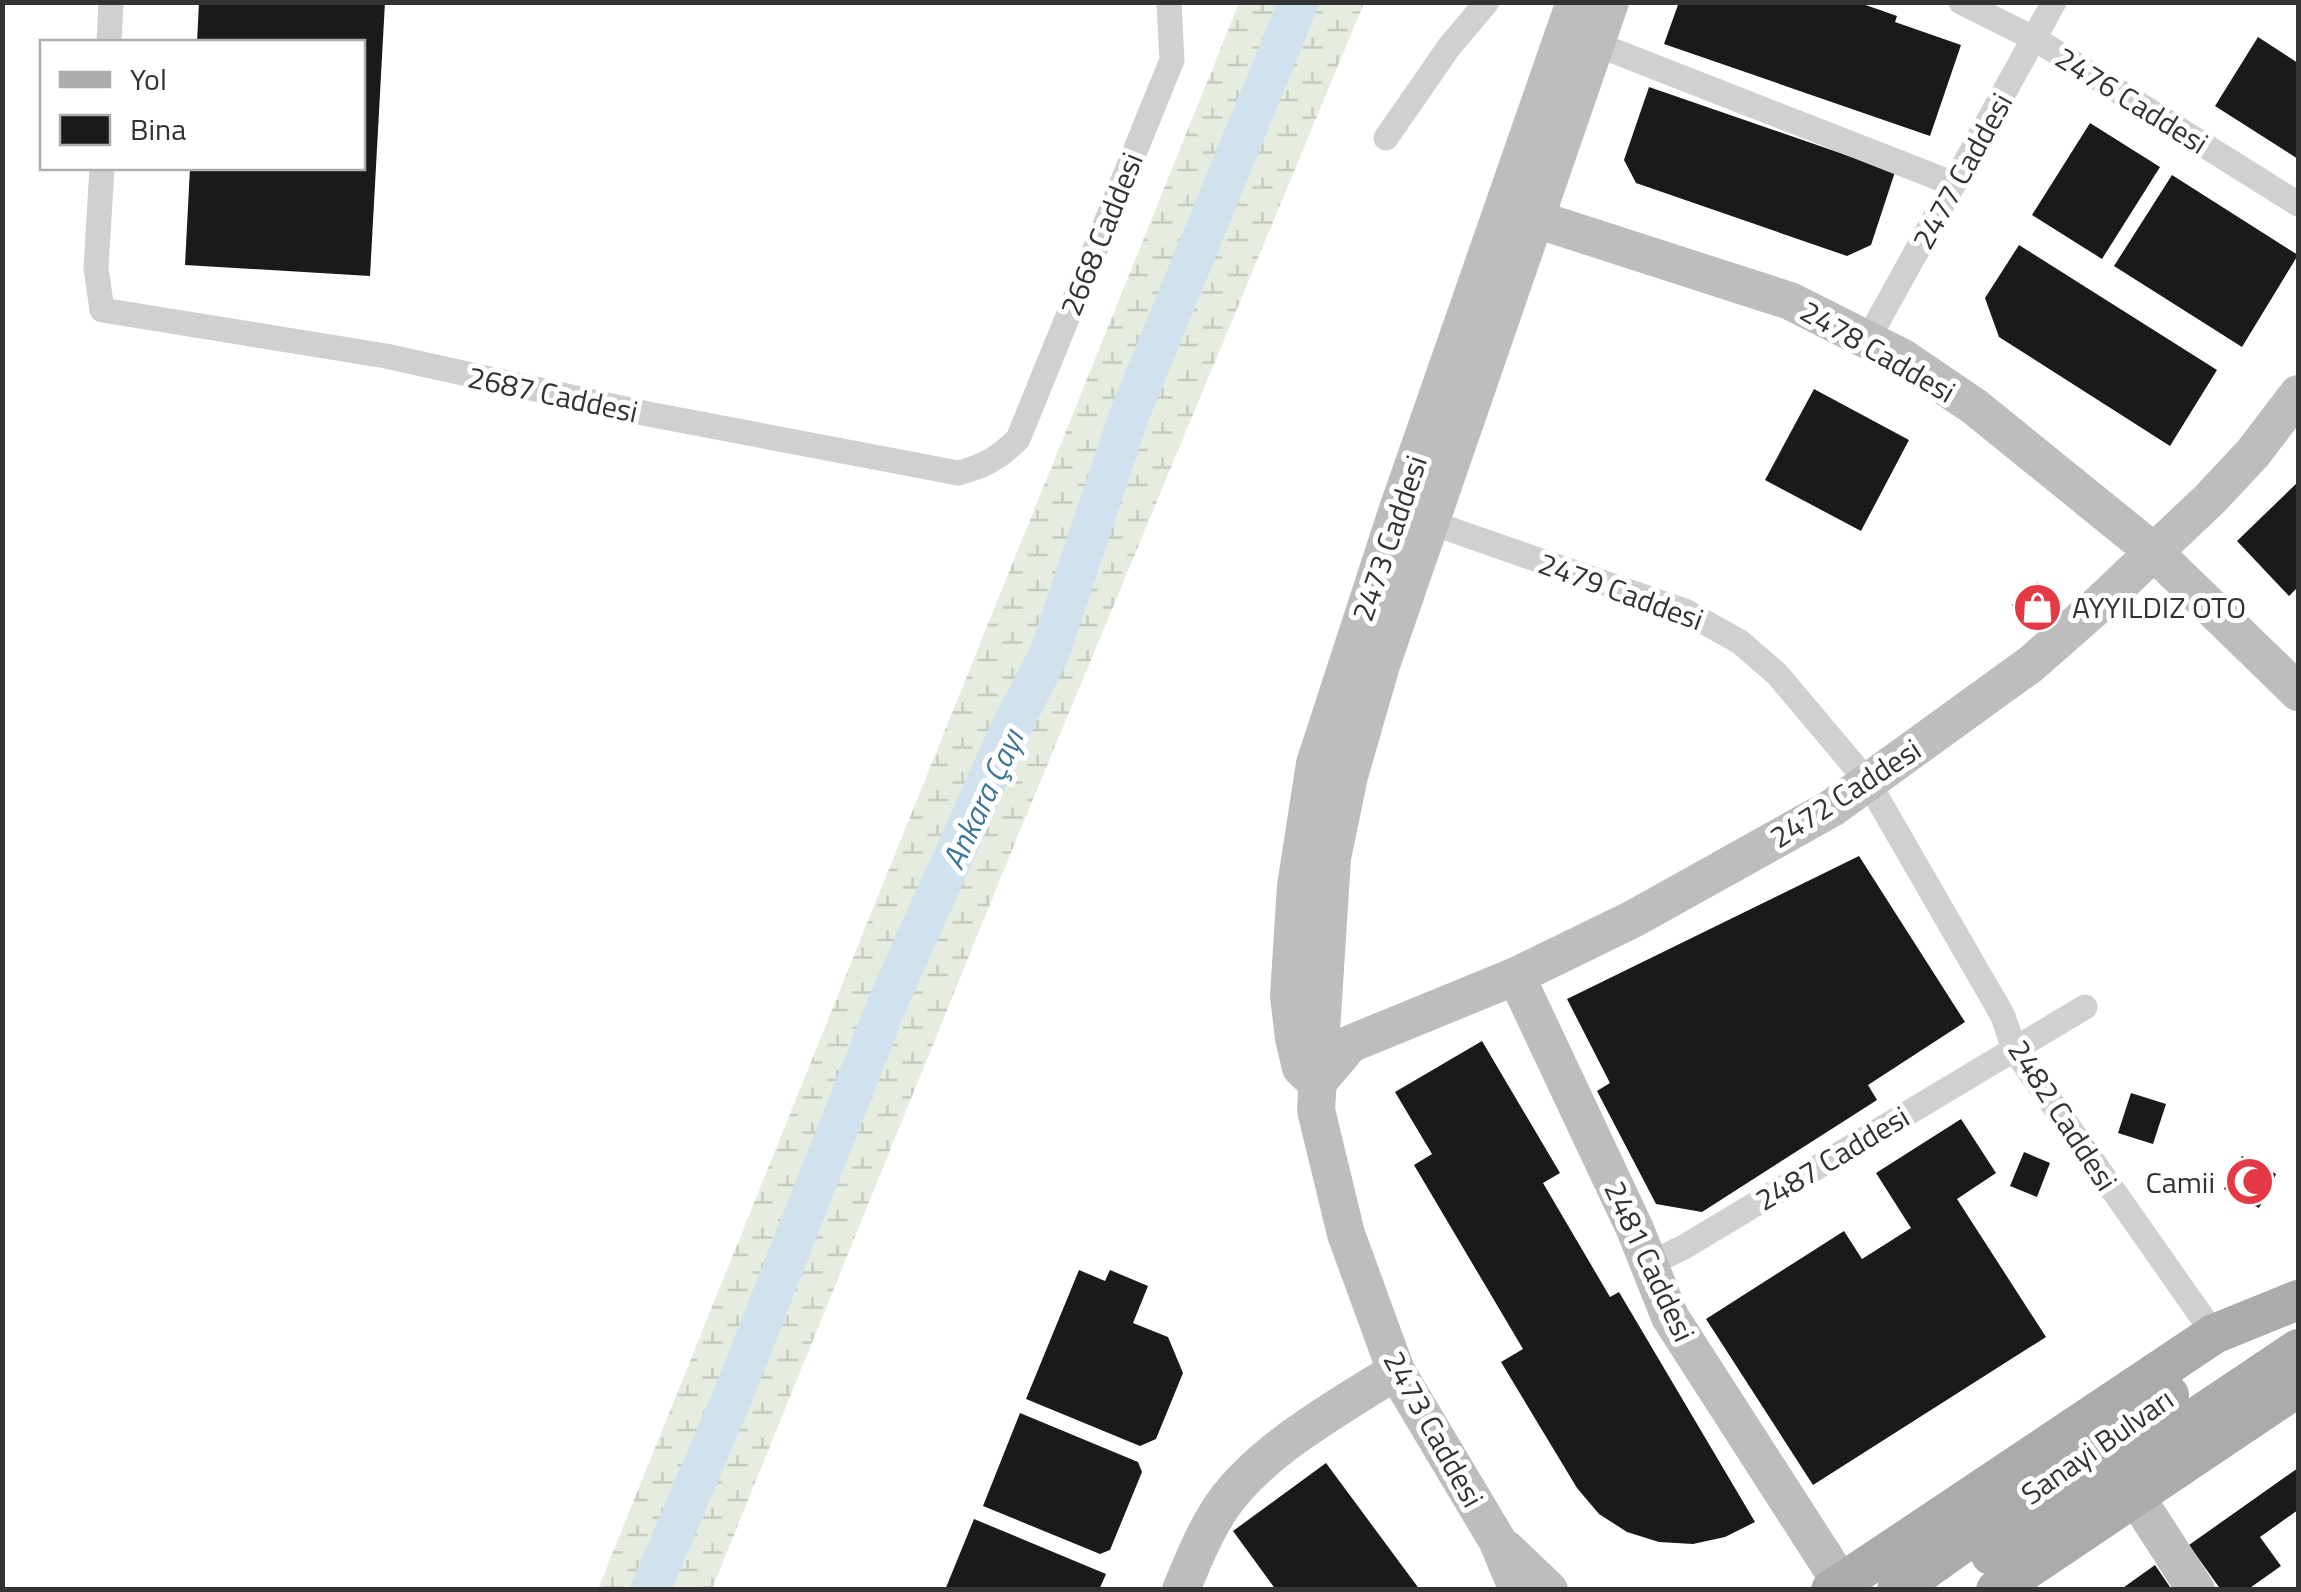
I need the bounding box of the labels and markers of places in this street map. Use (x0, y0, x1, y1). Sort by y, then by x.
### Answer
shop icon: AYYILDIZ OTO (2011, 581, 2063, 633)
place label: AYYILDIZ OTO (2072, 584, 2246, 630)
mosque icon: Camii (2224, 1156, 2276, 1208)
place label: Camii (2145, 1159, 2215, 1205)

